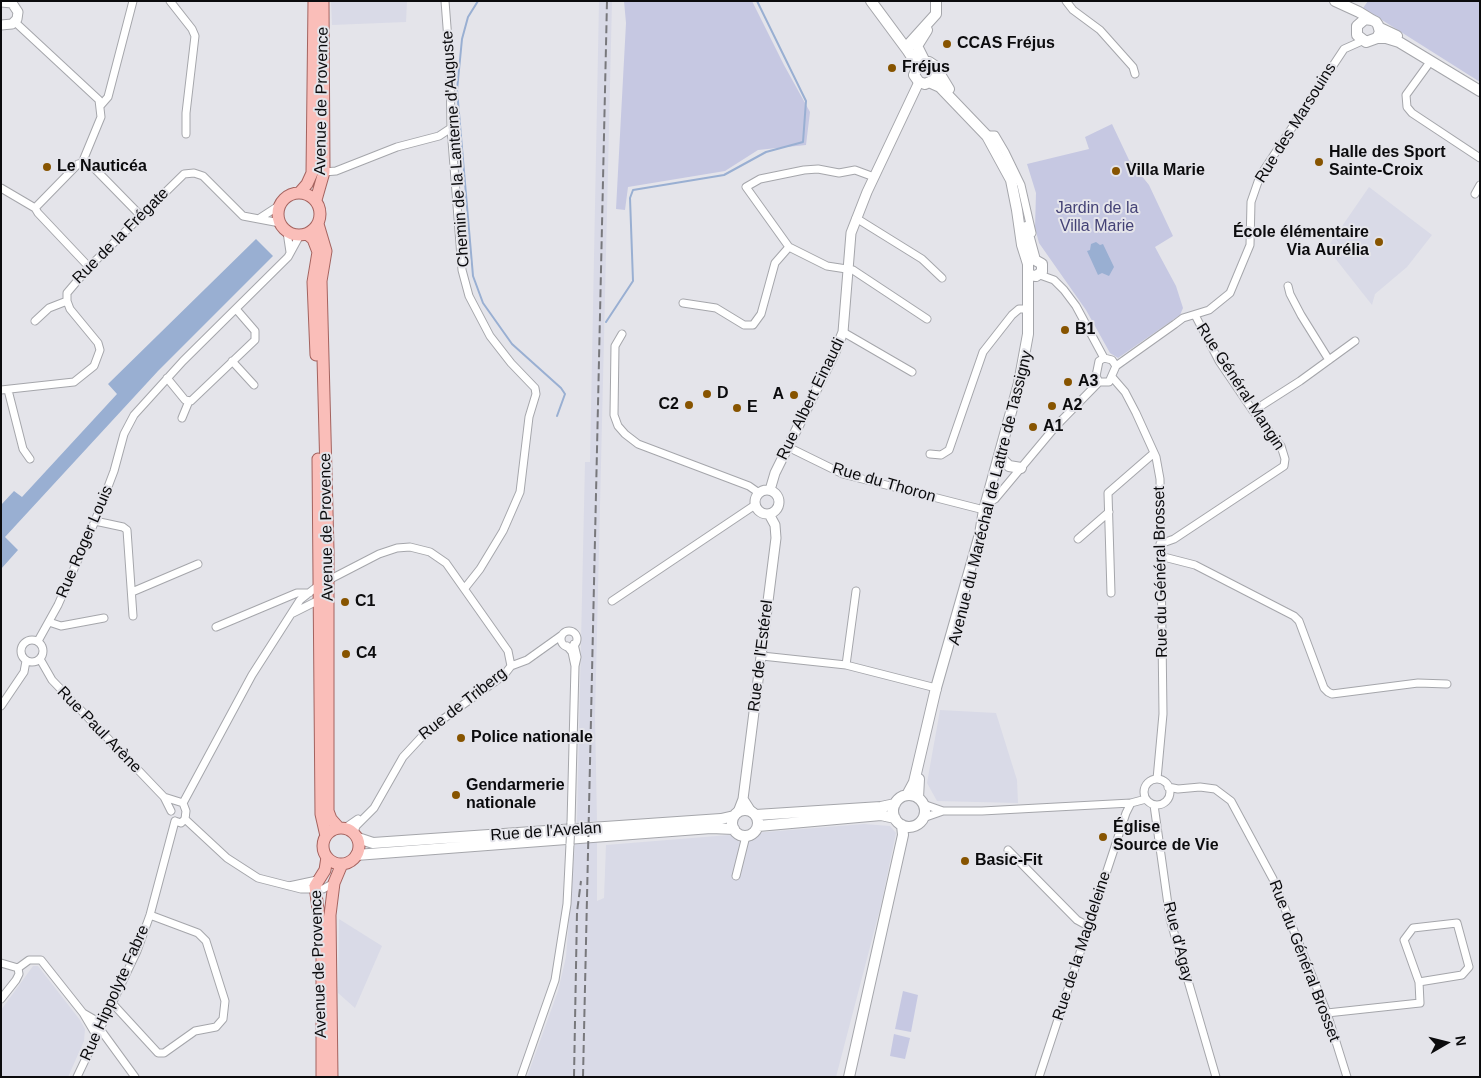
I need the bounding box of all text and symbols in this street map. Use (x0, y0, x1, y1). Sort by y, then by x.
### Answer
street label: Avenue de Provence (311, 27, 333, 175)
street label: Chemin de la Lanterne d'Auguste (438, 30, 474, 268)
place label: CCAS Fréjus (957, 34, 1055, 54)
marker: CCAS Fréjus (941, 38, 953, 50)
place label: Fréjus (902, 58, 950, 78)
street label: Rue des Marsouins (1251, 59, 1341, 187)
marker: Fréjus (886, 62, 898, 74)
place label: Halle des Sport Sainte-Croix (1329, 143, 1445, 181)
marker: Halle des Sport Sainte-Croix (1313, 156, 1325, 168)
place label: Le Nauticéa (57, 157, 147, 177)
marker: Le Nauticéa (41, 161, 53, 173)
place label: Villa Marie (1126, 161, 1205, 181)
marker: Villa Marie (1110, 165, 1122, 177)
street label: Rue de la Frégate (69, 184, 173, 288)
park label: Jardin de la Villa Marie (1056, 199, 1138, 237)
place label: École élémentaire Via Aurélia (1233, 223, 1369, 261)
marker: École élémentaire Via Aurélia (1373, 236, 1385, 248)
place label: B1 (1075, 320, 1095, 340)
street label: Rue Général Mangin (1192, 320, 1288, 454)
marker: B1 (1059, 324, 1071, 336)
street label: Rue Albert Einaudi (773, 335, 849, 463)
street label: Avenue du Maréchal de Lattre de Tassigny (945, 349, 1037, 647)
place label: A3 (1078, 372, 1098, 392)
marker: A3 (1062, 376, 1074, 388)
place label: D (717, 384, 729, 404)
place label: A (772, 385, 784, 405)
marker: D (701, 388, 713, 400)
marker: A (788, 389, 800, 401)
place label: C2 (659, 395, 679, 415)
place label: A2 (1062, 396, 1082, 416)
place label: E (747, 398, 758, 418)
marker: C2 (683, 399, 695, 411)
marker: A2 (1046, 400, 1058, 412)
marker: E (731, 402, 743, 414)
place label: A1 (1043, 417, 1063, 437)
marker: A1 (1027, 421, 1039, 433)
street label: Avenue de Provence (316, 453, 338, 601)
street label: Rue du Thoron (830, 459, 938, 507)
street label: Rue Roger Louis (53, 483, 117, 601)
street label: Rue du Général Brosset (1150, 486, 1172, 658)
place label: C1 (355, 592, 375, 612)
marker: C1 (339, 596, 351, 608)
street label: Rue de l'Estérel (745, 599, 777, 713)
place label: C4 (356, 644, 376, 664)
marker: C4 (340, 648, 352, 660)
street label: Rue de Triberg (415, 664, 511, 744)
street label: Rue Paul Arène (53, 683, 145, 777)
place label: Police nationale (471, 728, 593, 748)
marker: Police nationale (455, 732, 467, 744)
place label: Gendarmerie nationale (466, 776, 565, 814)
marker: Gendarmerie nationale (450, 789, 462, 801)
place label: Église Source de Vie (1113, 818, 1219, 856)
street label: Rue de l'Avelan (490, 819, 602, 845)
marker: Église Source de Vie (1097, 831, 1109, 843)
place label: Basic-Fit (975, 851, 1043, 871)
marker: Basic-Fit (959, 855, 971, 867)
street label: Rue de la Magdeleine (1049, 869, 1115, 1023)
street label: Rue du Général Brosset (1264, 877, 1344, 1045)
street label: Avenue de Provence (307, 890, 331, 1038)
street label: Rue d'Agay (1159, 900, 1197, 984)
street label: Rue Hippolyte Fabre (76, 922, 154, 1064)
north arrow (1421, 1018, 1471, 1068)
text: N (1452, 1035, 1469, 1047)

